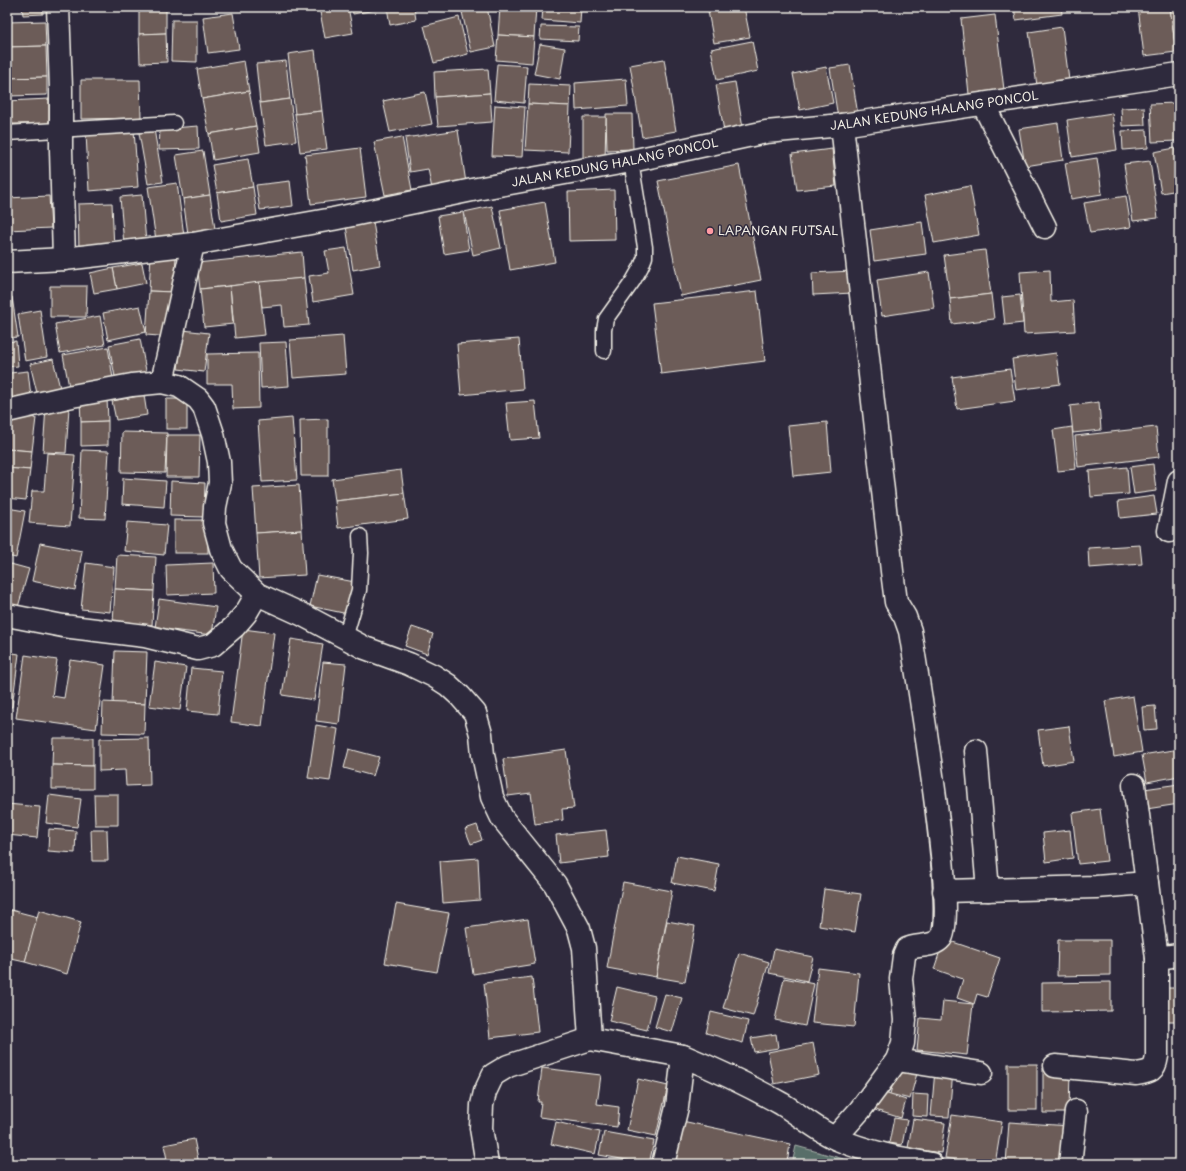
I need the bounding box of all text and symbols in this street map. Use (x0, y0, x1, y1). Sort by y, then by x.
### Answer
street label: JALAN KEDUNG HALANG PONCOL (829, 85, 1040, 134)
street label: JALAN KEDUNG HALANG PONCOL (510, 133, 720, 191)
place label: LAPANGAN FUTSAL (718, 221, 838, 239)
marker: LAPANGAN FUTSAL (705, 226, 715, 236)

